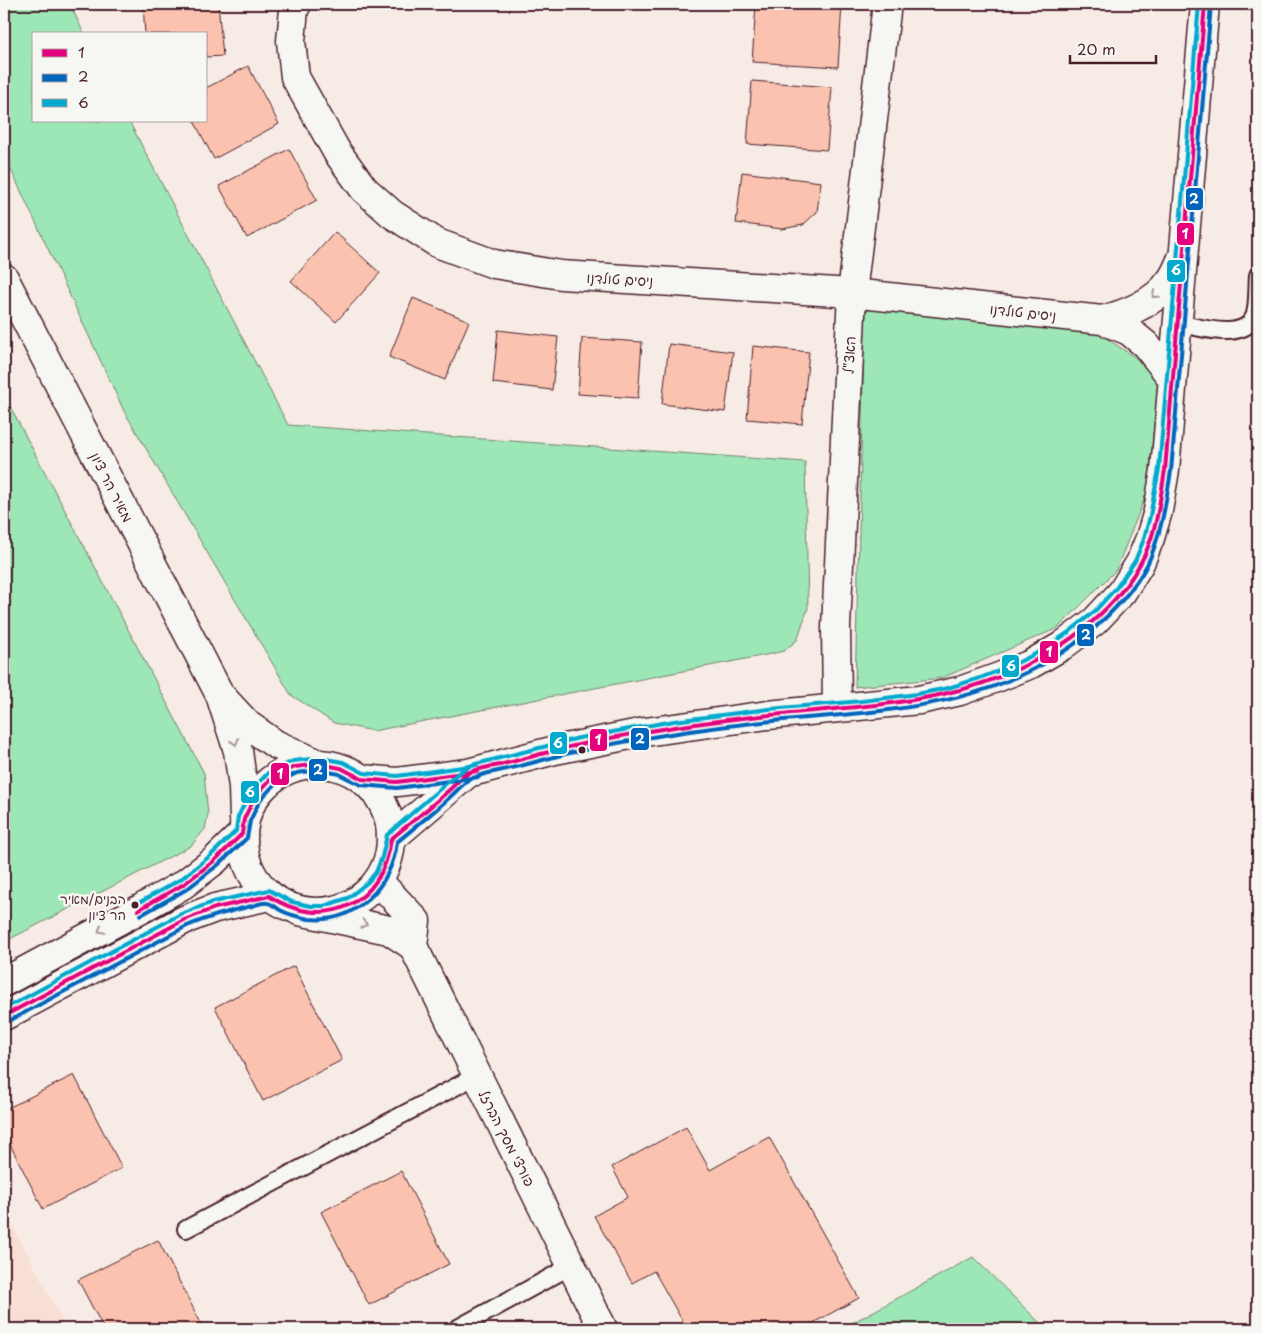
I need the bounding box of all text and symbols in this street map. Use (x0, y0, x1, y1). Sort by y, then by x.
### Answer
legend (32, 32, 208, 122)
scale bar (1070, 32, 1156, 64)
text: 20 m (1077, 37, 1116, 60)
text: 1 (78, 40, 85, 63)
text: 2 (78, 64, 89, 87)
text: 6 (78, 90, 89, 113)
line badge: 2 (1185, 187, 1204, 211)
text: 2 (1189, 188, 1199, 209)
line badge: 1 (1176, 222, 1195, 246)
text: 1 (1182, 223, 1189, 244)
line badge: 6 (1166, 259, 1186, 283)
text: 6 (1171, 259, 1181, 280)
street label: ניסים טולדנו (586, 267, 654, 291)
one-way arrow (1151, 289, 1161, 298)
street label: ניסים טולדנו (989, 298, 1057, 326)
street label: האצ"ל (838, 336, 860, 374)
street label: מאיר הר ציון (85, 448, 139, 526)
line badge: 2 (1076, 623, 1095, 647)
text: 2 (1081, 624, 1091, 645)
line badge: 1 (1039, 640, 1059, 664)
text: 1 (1046, 641, 1053, 662)
line badge: 6 (1001, 654, 1020, 678)
text: 6 (1006, 655, 1016, 676)
line badge: 2 (630, 727, 650, 751)
line badge: 1 (589, 728, 608, 752)
text: 2 (635, 728, 645, 749)
text: 1 (595, 729, 602, 750)
line badge: 6 (549, 731, 568, 755)
text: 6 (553, 732, 563, 753)
one-way arrow (229, 737, 239, 746)
unlabelled marker (577, 745, 587, 755)
line badge: 2 (308, 758, 328, 782)
text: 2 (313, 759, 323, 780)
line badge: 1 (270, 762, 290, 786)
text: 1 (277, 763, 284, 784)
line badge: 6 (240, 780, 260, 804)
text: 6 (245, 781, 255, 802)
place label: הבנים/מאיר הר ציון (60, 889, 126, 924)
marker: הבנים/מאיר הר ציון (130, 900, 140, 910)
one-way arrow (359, 918, 368, 929)
one-way arrow (97, 924, 106, 934)
street label: פורצי מסך הברזל (474, 1086, 540, 1190)

